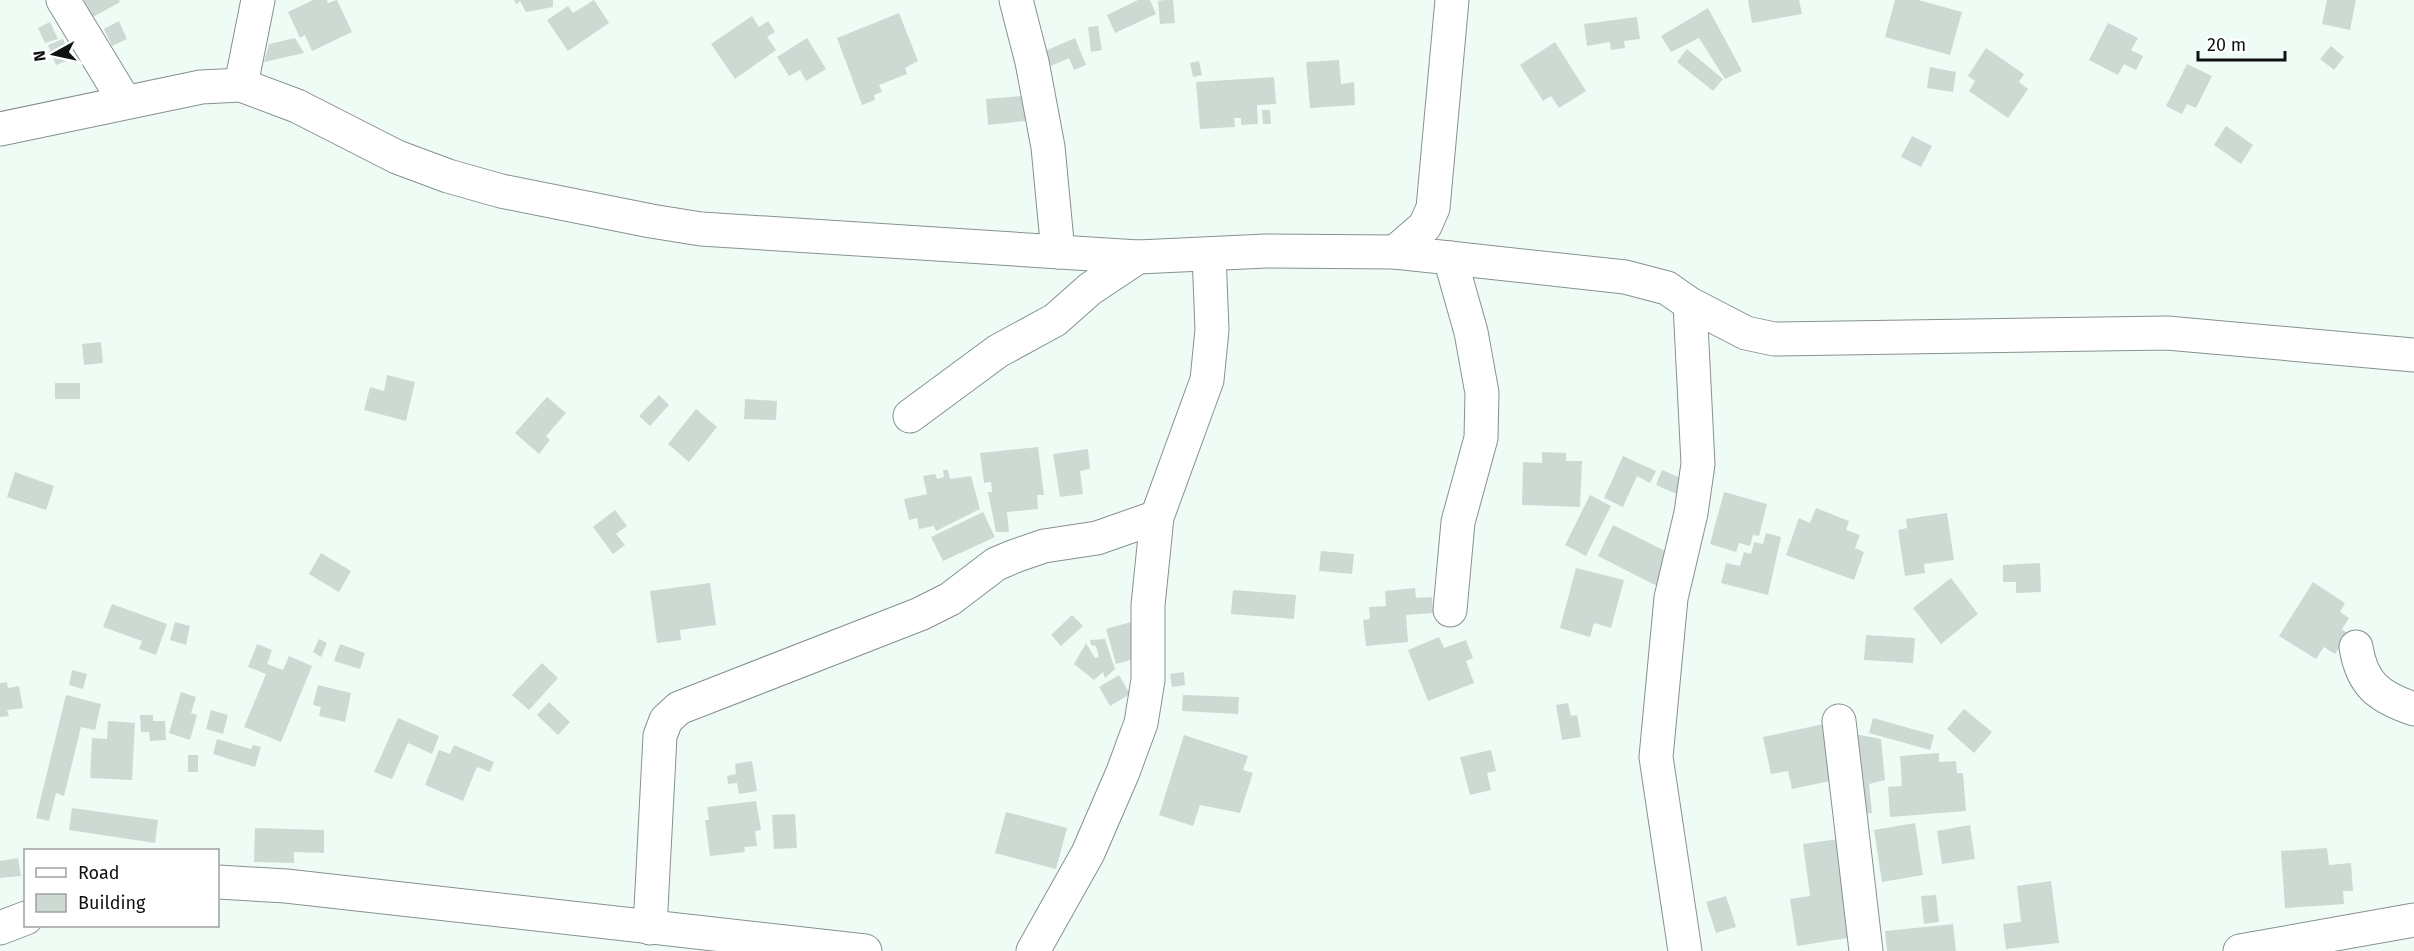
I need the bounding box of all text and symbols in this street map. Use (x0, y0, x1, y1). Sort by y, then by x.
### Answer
north arrow (24, 24, 84, 84)
scale bar (2198, 24, 2285, 62)
text: 20 m (2207, 34, 2246, 56)
text: N (29, 49, 50, 63)
legend (24, 849, 219, 927)
text: Road (78, 862, 120, 884)
text: Building (78, 892, 146, 914)

